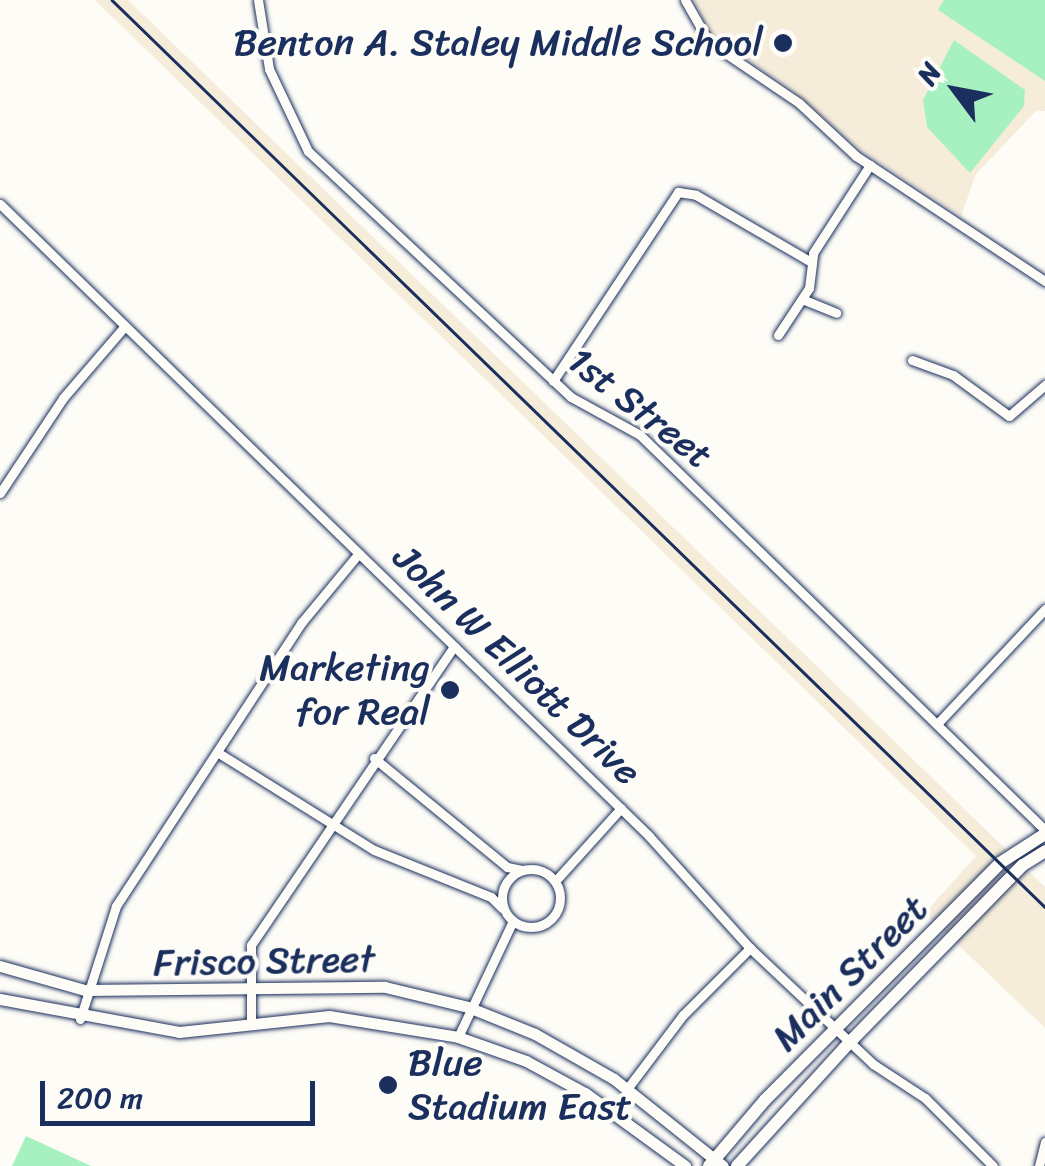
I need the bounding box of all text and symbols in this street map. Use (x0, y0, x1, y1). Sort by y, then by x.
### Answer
place label: Benton A. Staley Middle School (233, 20, 763, 66)
marker: Benton A. Staley Middle School (772, 32, 794, 54)
north arrow (905, 40, 1005, 140)
text: N (903, 53, 955, 95)
street label: 1st Street (559, 337, 721, 479)
street label: John W Elliott Drive (384, 535, 650, 795)
place label: Marketing for Real (259, 645, 430, 734)
marker: Marketing for Real (439, 679, 461, 701)
street label: Main Street (763, 886, 937, 1060)
street label: Frisco Street (152, 936, 376, 986)
place label: Blue Stadium East (408, 1040, 632, 1130)
scale bar (45, 1061, 320, 1123)
text: 200 m (57, 1071, 143, 1125)
marker: Blue Stadium East (377, 1074, 399, 1096)

